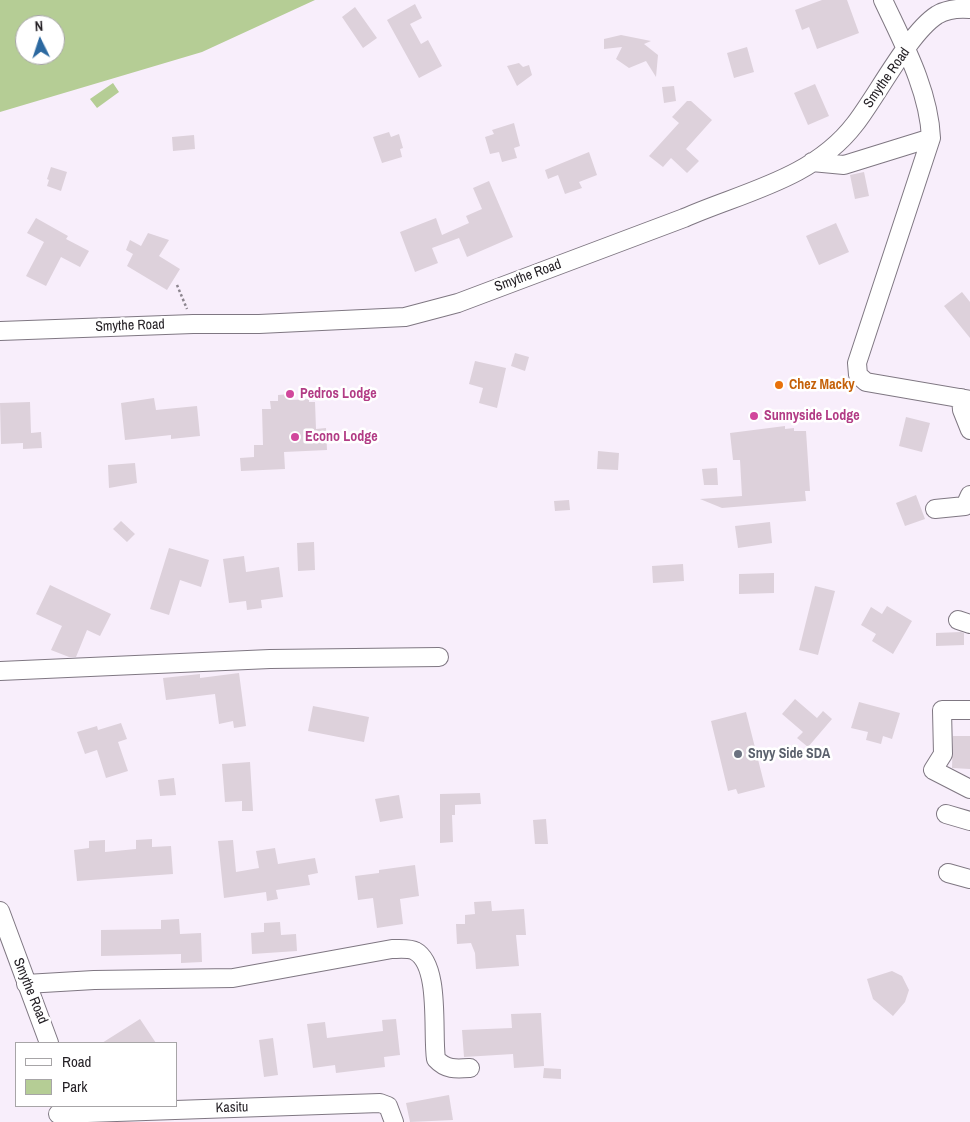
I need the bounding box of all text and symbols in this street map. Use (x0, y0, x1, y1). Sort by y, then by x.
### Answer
north arrow (15, 15, 65, 65)
text: N (34, 17, 44, 35)
street label: Smythe Road (860, 45, 914, 111)
street label: Smythe Road (492, 256, 564, 296)
street label: Smythe Road (95, 316, 165, 336)
place label: Chez Macky (789, 377, 855, 393)
marker: Chez Macky (773, 379, 785, 391)
place label: Pedros Lodge (300, 386, 377, 402)
marker: Pedros Lodge (284, 388, 296, 400)
place label: Sunnyside Lodge (764, 408, 860, 424)
marker: Sunnyside Lodge (748, 410, 760, 422)
place label: Econo Lodge (305, 429, 378, 445)
marker: Econo Lodge (289, 431, 301, 443)
place label: Snyy Side SDA (748, 746, 830, 762)
marker: Snyy Side SDA (732, 748, 744, 760)
street label: Smythe Road (9, 956, 51, 1026)
legend (15, 1042, 178, 1107)
text: Road (62, 1051, 91, 1072)
text: Park (62, 1076, 87, 1097)
street label: Kasitu (215, 1099, 249, 1117)

